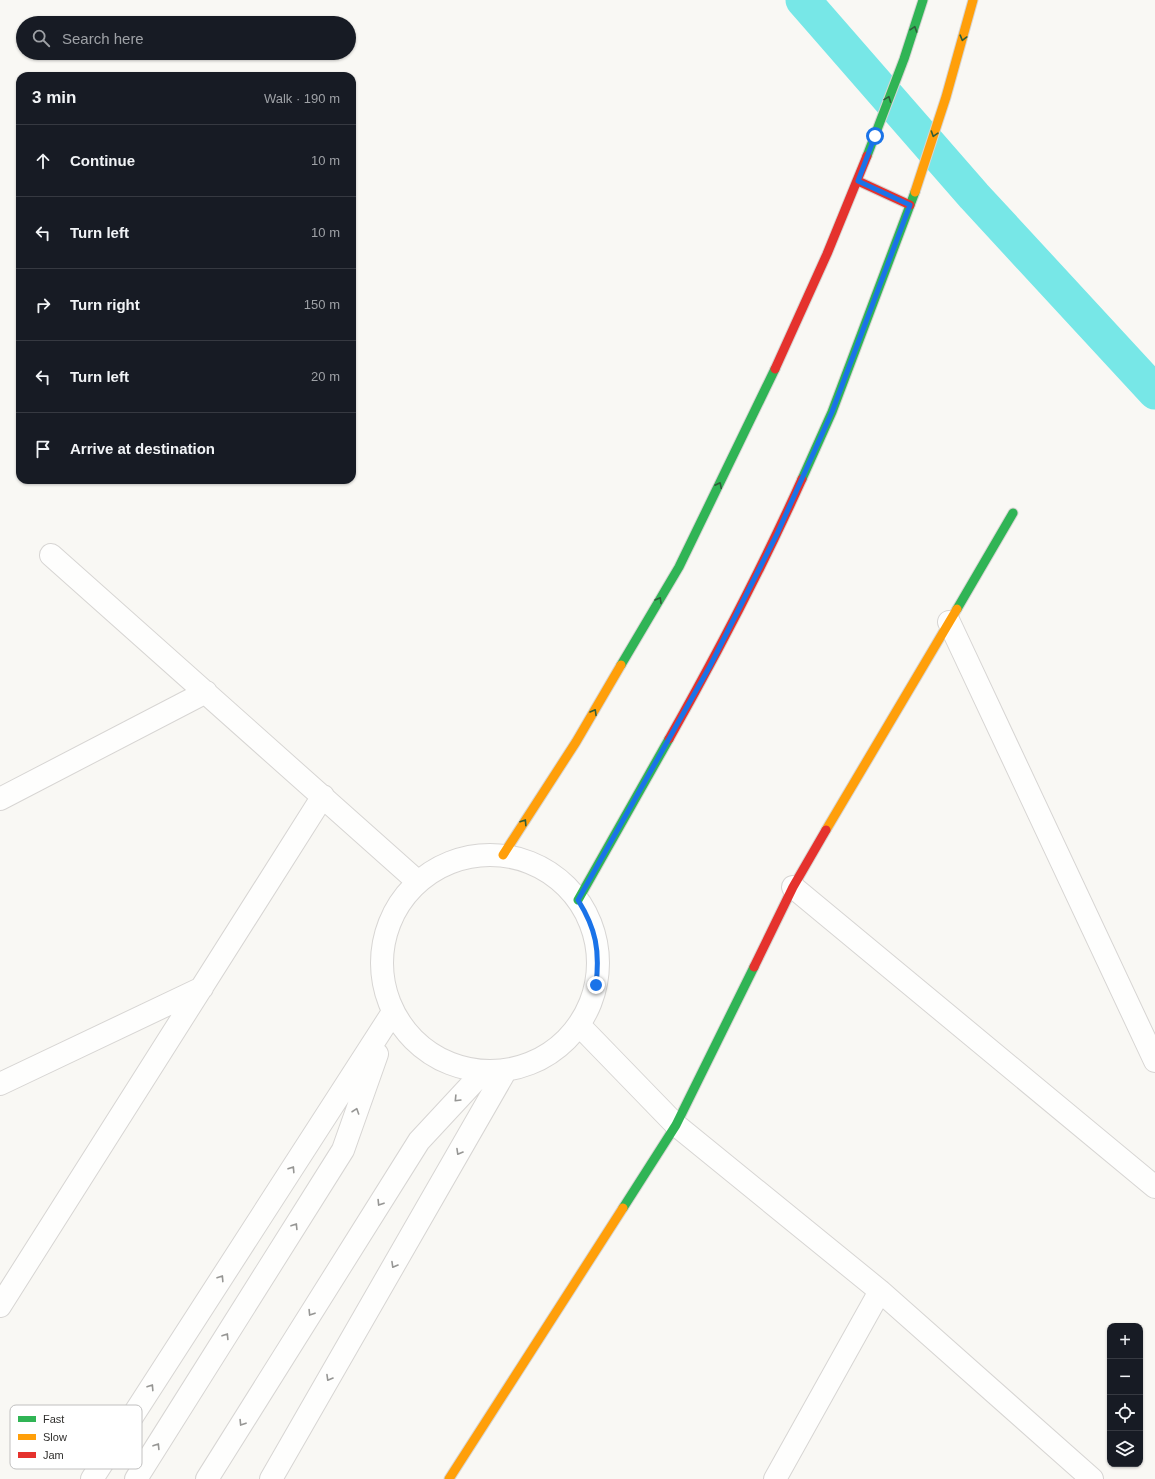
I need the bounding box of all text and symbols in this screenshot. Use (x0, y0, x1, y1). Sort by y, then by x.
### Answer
search box (16, 16, 356, 60)
one-way arrow (909, 26, 917, 33)
icon: search (30, 27, 52, 49)
text: Search here (62, 30, 144, 47)
one-way arrow (959, 34, 967, 41)
text: 3 min (32, 88, 76, 107)
text: Walk · 190 m (264, 91, 340, 106)
one-way arrow (884, 96, 892, 103)
route start (866, 127, 884, 145)
one-way arrow (930, 131, 939, 138)
icon: ahead (32, 150, 54, 172)
text: Continue (70, 152, 135, 169)
text: 10 m (311, 153, 340, 168)
icon: left (32, 222, 54, 244)
text: Turn left (70, 224, 129, 241)
text: 10 m (311, 225, 340, 240)
icon: right (32, 294, 54, 316)
text: Turn right (70, 296, 140, 313)
text: 150 m (304, 297, 340, 312)
icon: left (32, 366, 54, 388)
text: Turn left (70, 368, 129, 385)
text: 20 m (311, 369, 340, 384)
icon: arrive (32, 438, 54, 460)
text: Arrive at destination (70, 440, 215, 457)
one-way arrow (714, 482, 722, 489)
one-way arrow (655, 597, 662, 604)
one-way arrow (589, 709, 596, 716)
one-way arrow (519, 819, 527, 826)
route end (587, 976, 605, 994)
one-way arrow (454, 1094, 462, 1102)
one-way arrow (351, 1108, 359, 1115)
one-way arrow (456, 1148, 463, 1155)
one-way arrow (287, 1166, 294, 1173)
one-way arrow (377, 1199, 385, 1206)
one-way arrow (290, 1223, 298, 1230)
one-way arrow (392, 1261, 399, 1268)
one-way arrow (216, 1275, 224, 1282)
one-way arrow (308, 1309, 316, 1316)
map controls (1107, 1323, 1143, 1467)
button: + (1107, 1323, 1143, 1359)
one-way arrow (221, 1333, 229, 1340)
button: − (1107, 1359, 1143, 1395)
one-way arrow (327, 1374, 334, 1381)
one-way arrow (146, 1385, 153, 1392)
button: locate (1107, 1395, 1143, 1431)
legend (10, 1405, 142, 1469)
text: Fast (43, 1413, 64, 1425)
one-way arrow (239, 1419, 246, 1426)
text: Slow (43, 1431, 67, 1443)
button: layers (1107, 1431, 1143, 1467)
one-way arrow (152, 1443, 160, 1450)
text: Jam (43, 1449, 64, 1461)

